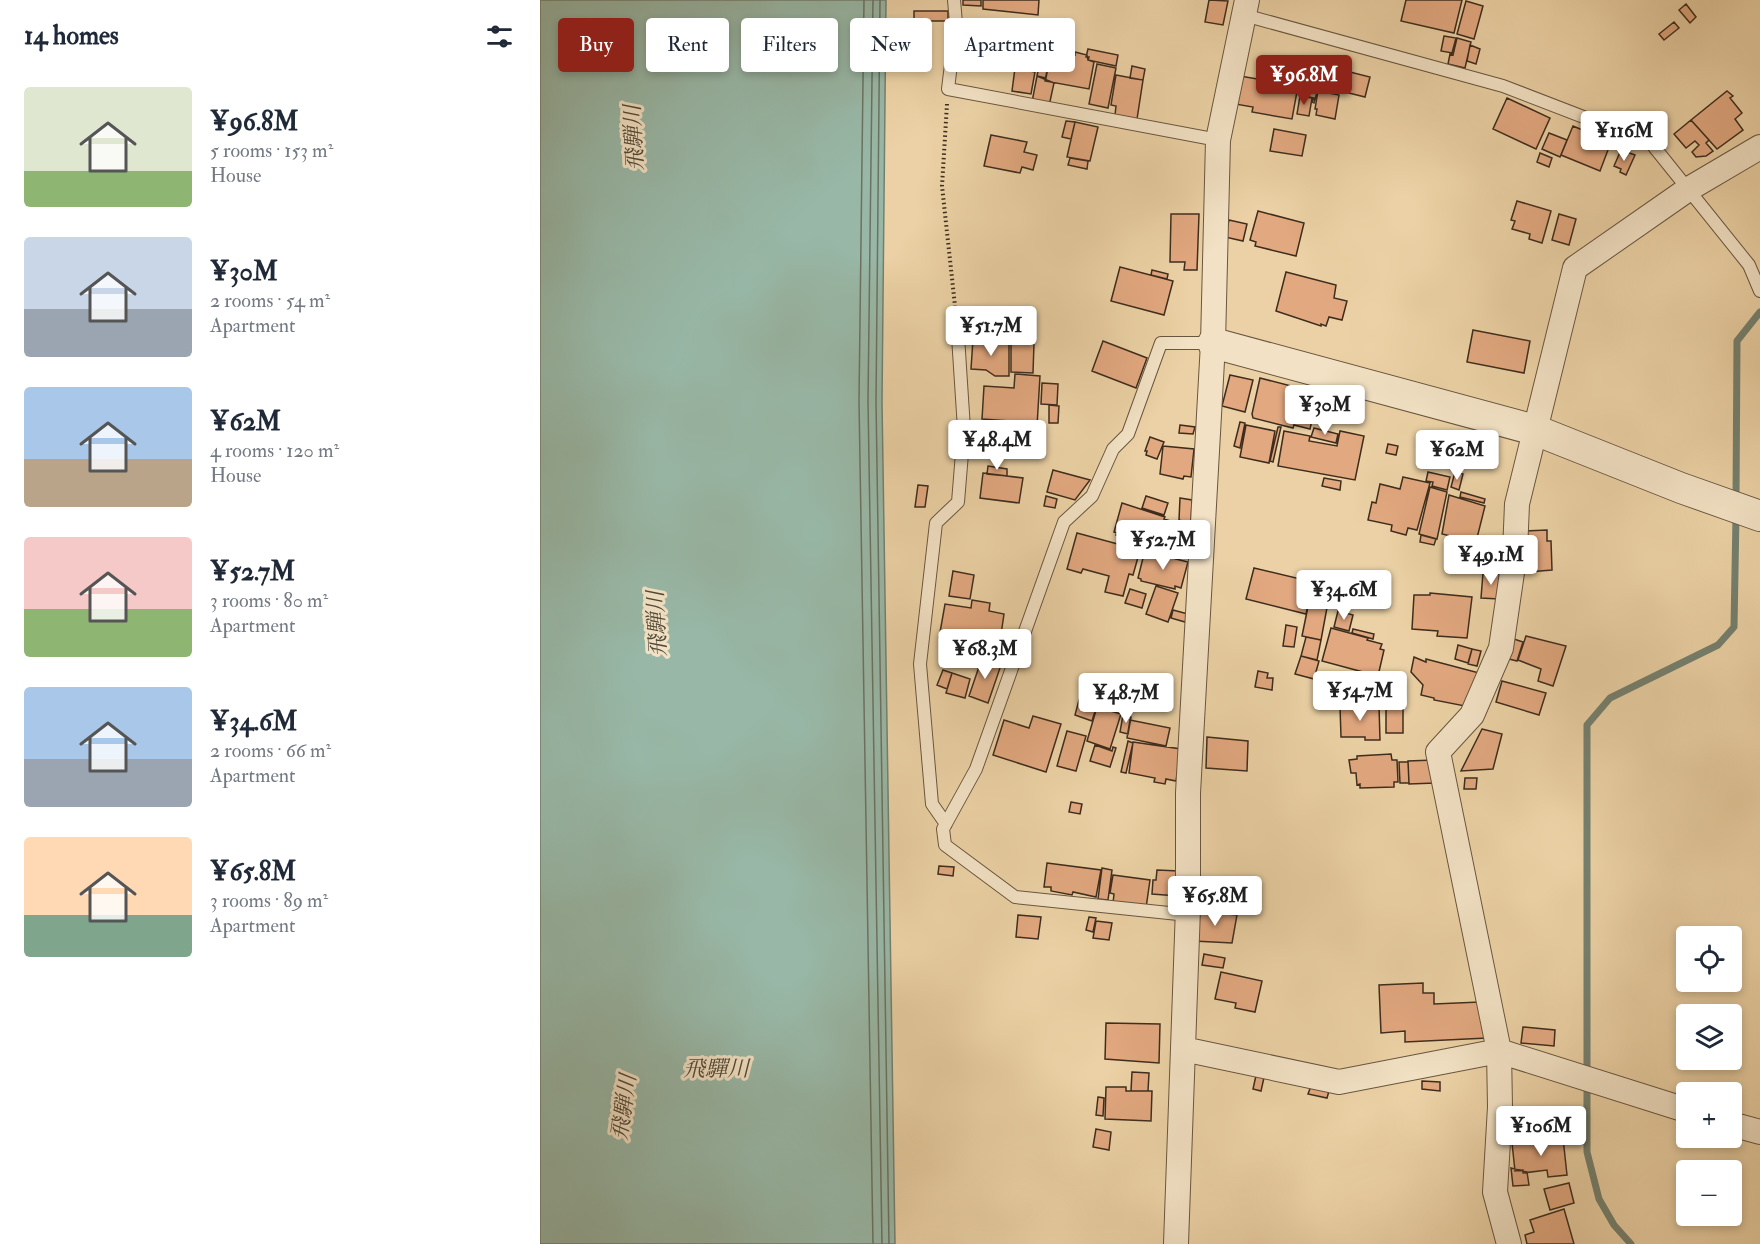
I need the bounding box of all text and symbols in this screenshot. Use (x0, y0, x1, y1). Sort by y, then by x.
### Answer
chip: Buy (558, 18, 634, 72)
chip: Rent (646, 18, 729, 72)
chip: Filters (741, 18, 838, 72)
chip: New (850, 18, 932, 72)
chip: Apartment (944, 18, 1075, 72)
text: 14 homes (24, 20, 119, 52)
icon: filters (483, 20, 516, 53)
pin: ¥96.8M (1255, 55, 1353, 106)
text: ¥96.8M (1270, 62, 1338, 87)
water label: 飛騨川 (618, 102, 650, 172)
text: ¥96.8M (210, 106, 298, 138)
icon: home (72, 111, 144, 183)
pin: ¥116M (1582, 111, 1666, 162)
text: ¥116M (1595, 118, 1653, 143)
text: 5 rooms · 153 m² (210, 138, 333, 163)
text: House (210, 163, 261, 188)
text: ¥30M (210, 256, 278, 288)
icon: home (72, 261, 144, 333)
text: 2 rooms · 54 m² (210, 288, 330, 313)
pin: ¥51.7M (942, 306, 1040, 357)
text: Apartment (210, 313, 295, 338)
text: ¥51.7M (960, 313, 1022, 338)
pin: ¥30M (1289, 385, 1361, 436)
text: ¥30M (1299, 392, 1351, 417)
text: ¥62M (210, 406, 281, 438)
icon: home (72, 411, 144, 483)
pin: ¥48.4M (948, 420, 1046, 471)
text: ¥48.4M (962, 427, 1032, 452)
pin: ¥62M (1421, 430, 1493, 481)
text: ¥62M (1430, 437, 1484, 462)
text: 4 rooms · 120 m² (210, 438, 339, 463)
text: House (210, 463, 261, 488)
pin: ¥52.7M (1114, 520, 1212, 571)
text: ¥52.7M (1130, 527, 1196, 552)
pin: ¥49.1M (1442, 535, 1540, 586)
text: ¥49.1M (1458, 542, 1524, 567)
text: ¥52.7M (210, 556, 295, 588)
icon: home (72, 561, 144, 633)
pin: ¥34.6M (1295, 570, 1393, 621)
text: ¥34.6M (1310, 577, 1378, 602)
text: 3 rooms · 80 m² (210, 588, 328, 613)
water label: 飛騨川 (641, 588, 673, 658)
text: Apartment (210, 613, 295, 638)
pin: ¥68.3M (936, 629, 1034, 680)
text: ¥68.3M (952, 636, 1018, 661)
pin: ¥54.7M (1311, 671, 1409, 722)
pin: ¥48.7M (1077, 673, 1175, 724)
text: ¥54.7M (1327, 678, 1393, 703)
text: ¥48.7M (1093, 680, 1159, 705)
text: ¥34.6M (210, 706, 297, 738)
icon: home (72, 711, 144, 783)
text: 2 rooms · 66 m² (210, 738, 331, 763)
text: Apartment (210, 763, 295, 788)
text: ¥65.8M (210, 856, 296, 888)
icon: home (72, 861, 144, 933)
pin: ¥65.8M (1166, 876, 1264, 927)
text: ¥65.8M (1182, 883, 1248, 908)
text: 3 rooms · 89 m² (210, 888, 328, 913)
text: Apartment (210, 913, 295, 938)
map controls (1676, 926, 1742, 1226)
button: locate (1676, 926, 1742, 992)
button: layers (1676, 1004, 1742, 1070)
water label: 飛驒川 (683, 1055, 751, 1083)
water label: 飛騨川 (606, 1071, 643, 1142)
button: + (1676, 1082, 1742, 1148)
pin: ¥106M (1499, 1106, 1583, 1157)
text: ¥106M (1510, 1113, 1572, 1138)
button: − (1676, 1160, 1742, 1226)

